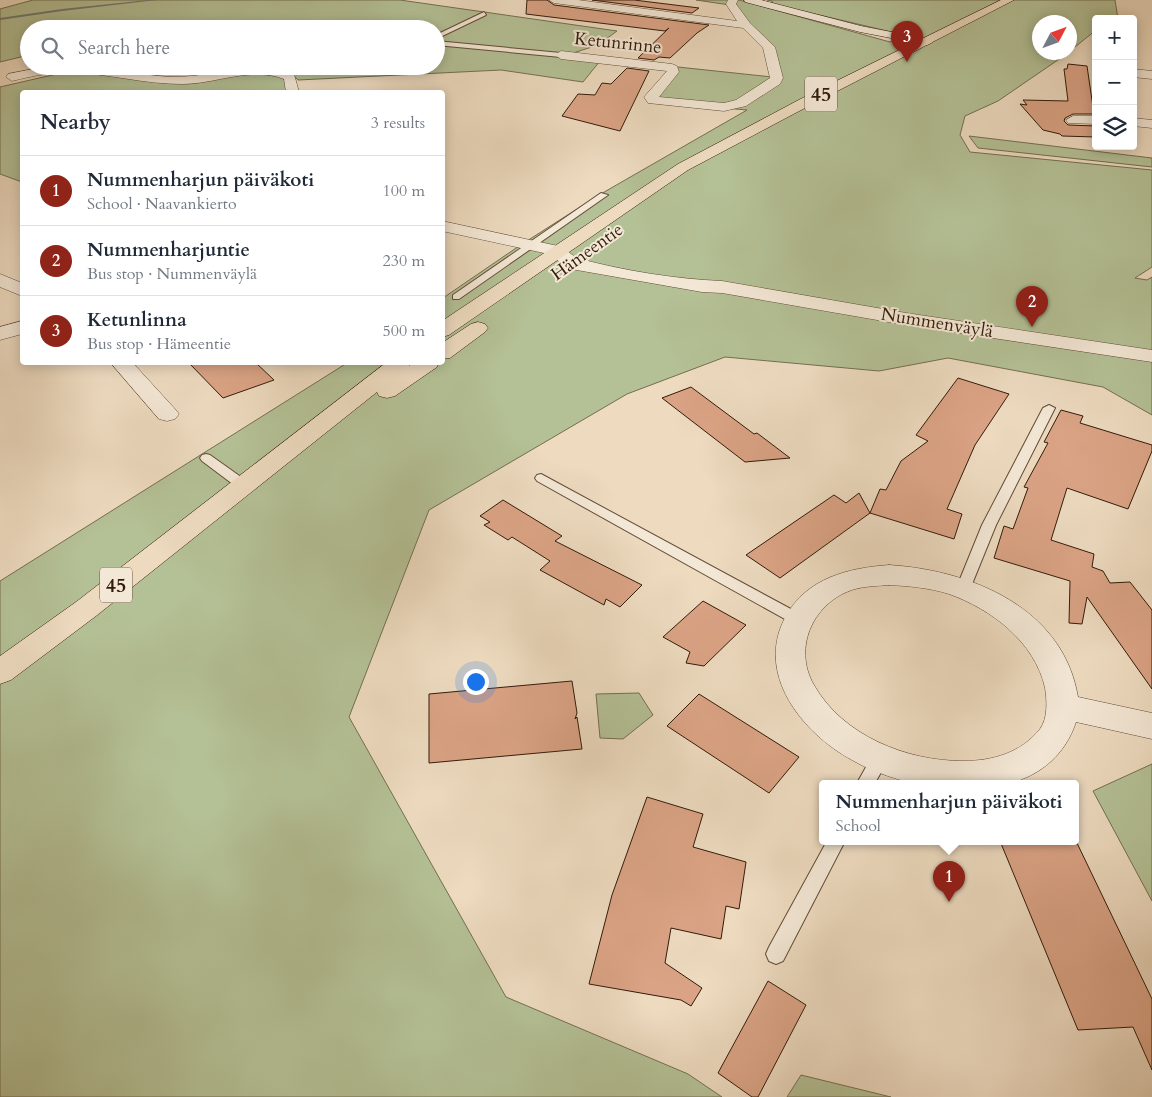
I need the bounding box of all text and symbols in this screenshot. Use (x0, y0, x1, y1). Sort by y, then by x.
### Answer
north arrow (1032, 15, 1077, 60)
map controls (1092, 15, 1137, 150)
button: + (1092, 15, 1137, 60)
search box (20, 20, 445, 75)
pin: 3 (891, 21, 923, 62)
street label: Ketunrinne (573, 26, 663, 60)
icon: search (38, 34, 66, 62)
text: Search here (78, 35, 170, 61)
button: − (1092, 60, 1137, 105)
road number: 45 (805, 76, 837, 112)
button: layers (1092, 105, 1137, 150)
text: Nearby (40, 108, 111, 137)
text: 3 results (371, 112, 425, 134)
text: Nummenharjun päiväkoti (87, 167, 314, 193)
text: 1 (52, 180, 60, 202)
text: 100 m (383, 180, 425, 202)
text: School · Naavankierto (87, 193, 237, 215)
street label: Hämeentie (546, 217, 628, 287)
text: Nummenharjuntie (87, 237, 250, 263)
text: 2 (52, 250, 60, 272)
text: 230 m (383, 250, 425, 272)
text: Bus stop · Nummenväylä (87, 263, 257, 285)
pin: 2 (1016, 286, 1048, 327)
street label: Nummenväylä (879, 302, 995, 344)
text: Ketunlinna (87, 307, 187, 333)
text: 3 (52, 320, 60, 342)
text: 500 m (383, 320, 425, 342)
text: Bus stop · Hämeentie (87, 333, 231, 355)
road number: 45 (100, 568, 132, 602)
your location (463, 669, 489, 695)
popup (819, 780, 1079, 845)
text: Nummenharjun päiväkoti (835, 789, 1063, 815)
text: School (835, 815, 881, 837)
pin: 1 (933, 861, 965, 902)

